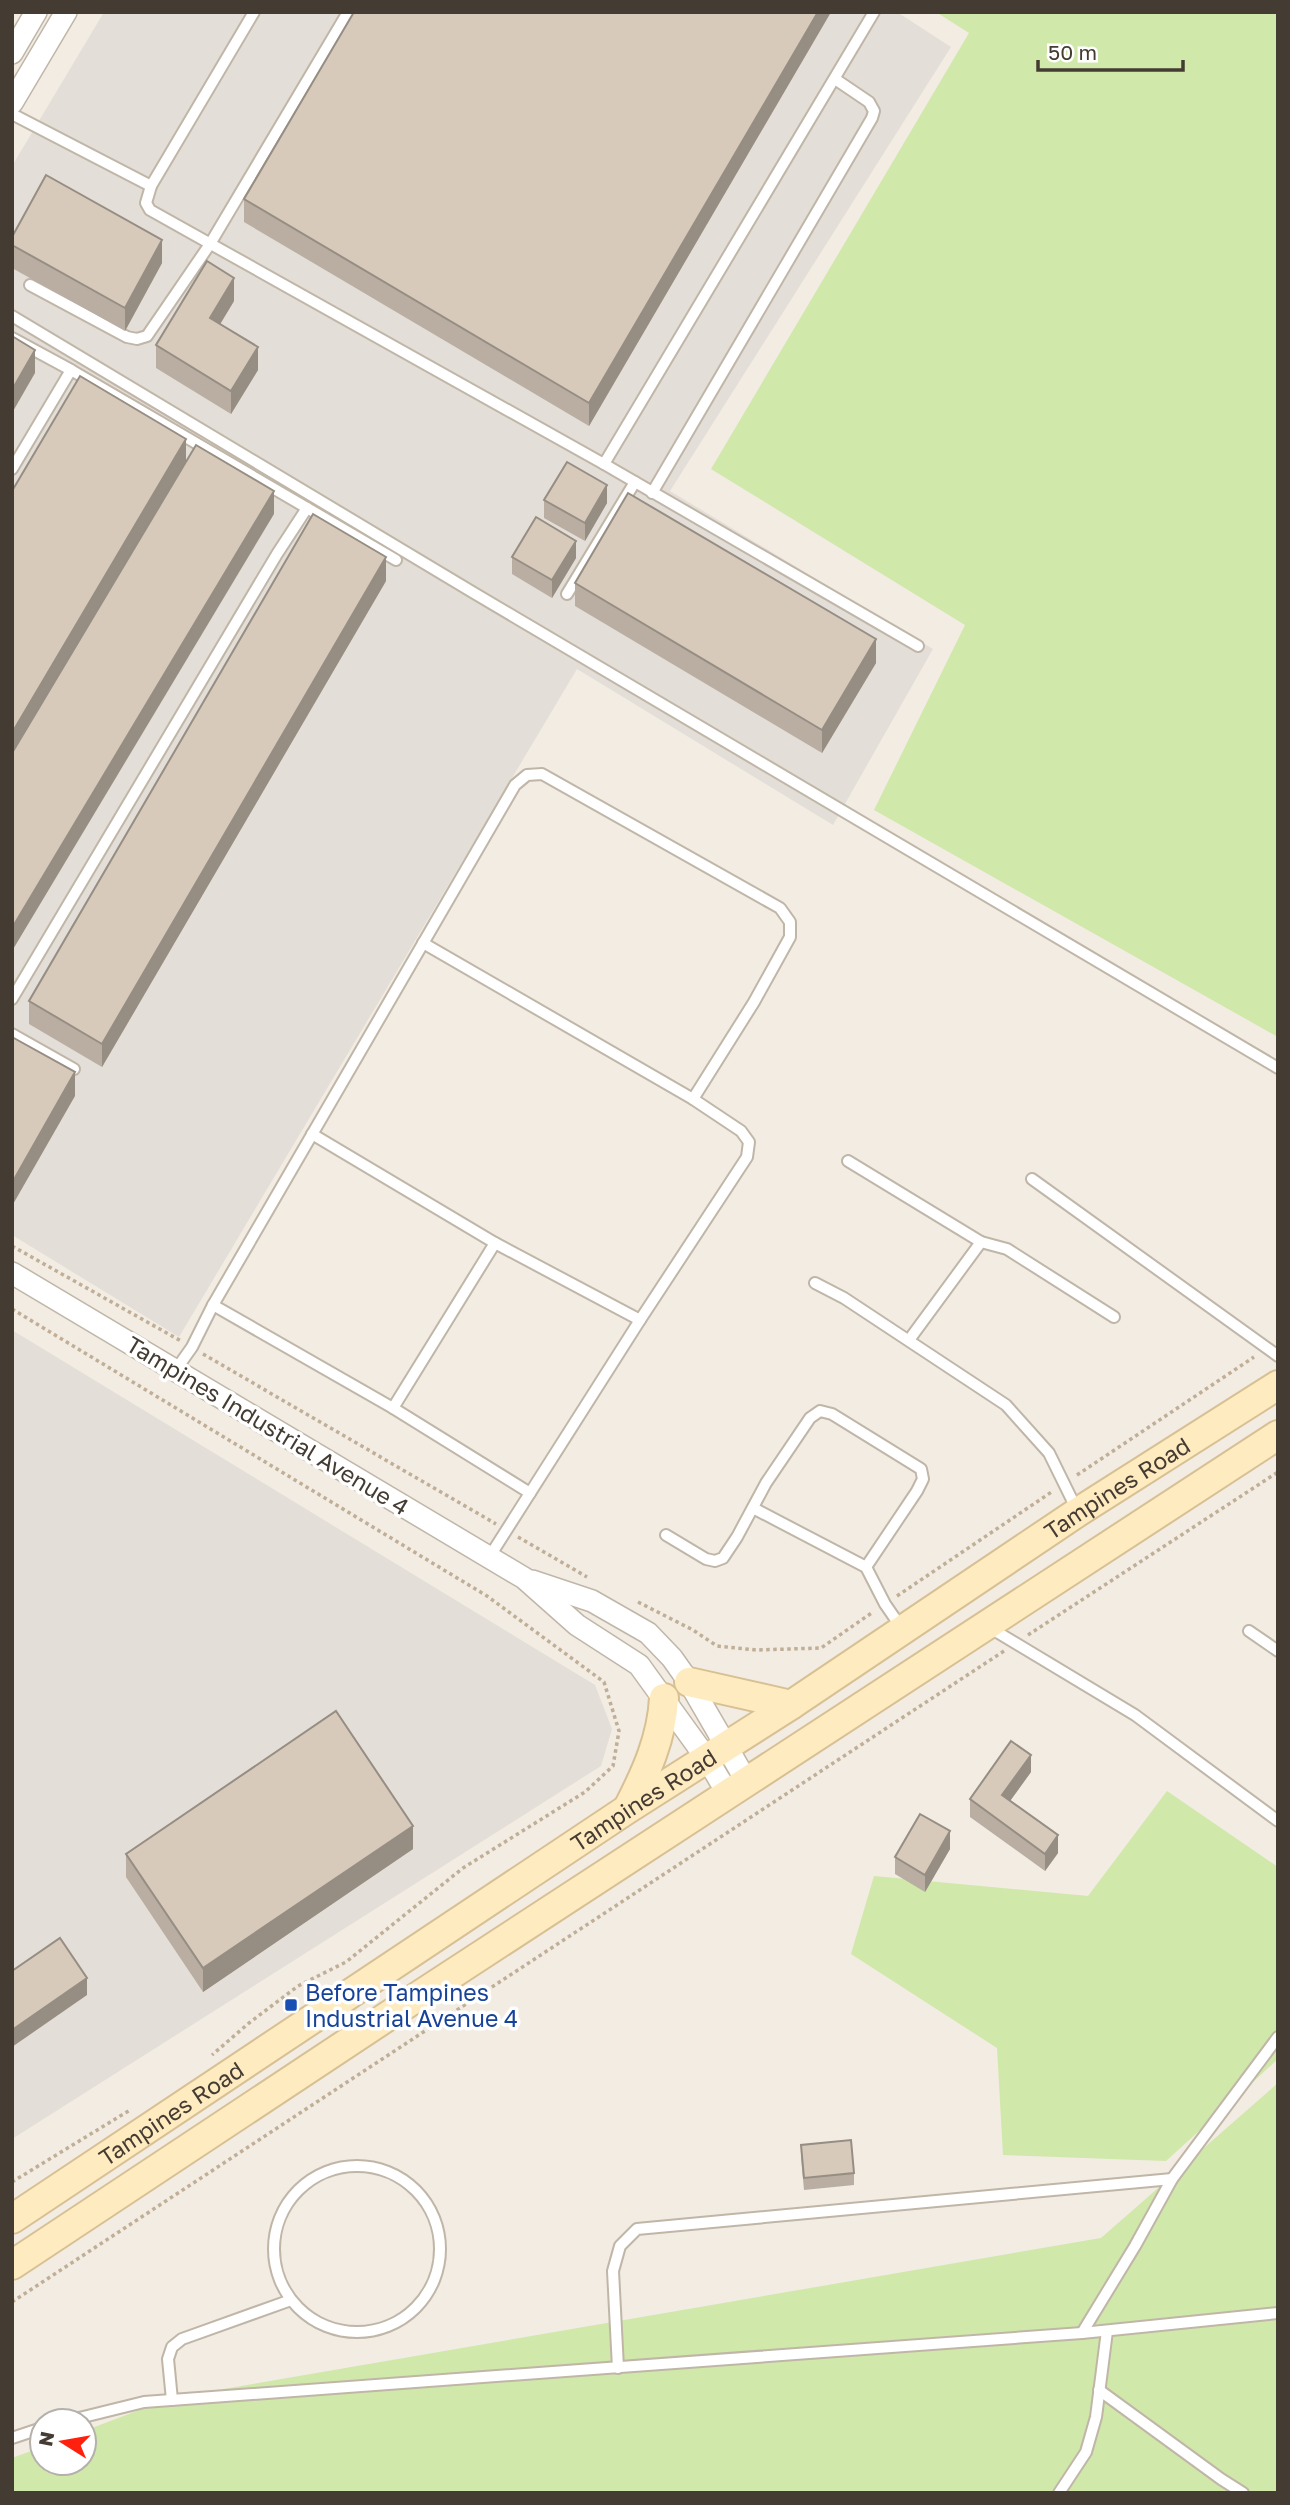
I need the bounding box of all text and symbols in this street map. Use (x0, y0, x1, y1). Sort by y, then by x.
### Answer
scale bar (1038, 28, 1183, 72)
text: 50 m (1048, 39, 1097, 65)
street label: Tampines Industrial Avenue 4 (122, 1329, 414, 1521)
street label: Tampines Road (1039, 1431, 1195, 1545)
street label: Tampines Road (565, 1742, 721, 1857)
place label: Before Tampines Industrial Avenue 4 (305, 1978, 518, 2032)
marker: Before Tampines Industrial Avenue 4 (283, 1997, 299, 2013)
street label: Tampines Road (93, 2055, 249, 2171)
north arrow (28, 2407, 98, 2477)
text: N (33, 2429, 58, 2448)

